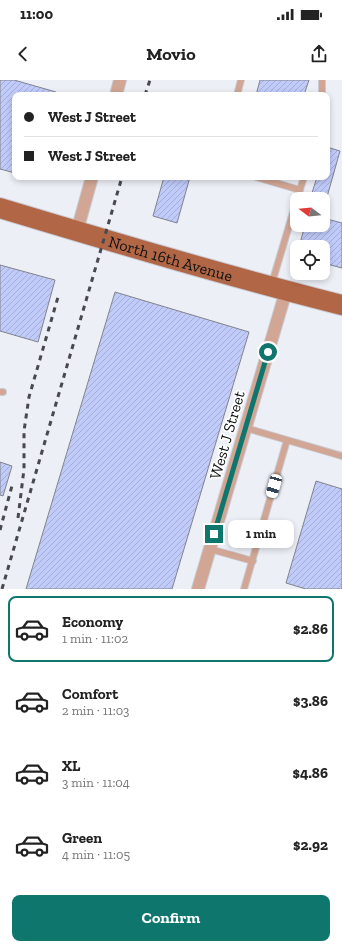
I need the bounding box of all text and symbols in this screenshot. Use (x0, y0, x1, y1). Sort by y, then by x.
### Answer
text: 11:00 (20, 5, 53, 23)
icon: back (12, 43, 34, 65)
text: Movio (146, 43, 196, 65)
icon: share (308, 43, 330, 65)
text: West J Street (48, 108, 136, 126)
text: West J Street (48, 147, 136, 165)
north arrow (290, 192, 330, 232)
map controls (290, 192, 330, 280)
street label: North 16th Avenue (106, 231, 235, 285)
button: locate (290, 240, 330, 280)
route start (259, 343, 277, 361)
street label: West J Street (205, 389, 249, 481)
car (265, 473, 283, 499)
callout: 1 min (228, 520, 294, 548)
route end (205, 525, 223, 543)
text: 1 min (246, 526, 276, 541)
icon: car (14, 611, 50, 647)
text: Economy (62, 613, 123, 631)
text: $2.86 (293, 620, 328, 638)
text: 1 min · 11:02 (62, 631, 128, 646)
icon: car (14, 683, 50, 719)
text: Comfort (62, 685, 118, 703)
text: $3.86 (293, 692, 328, 710)
text: 2 min · 11:03 (62, 703, 129, 718)
icon: car (14, 755, 50, 791)
text: XL (62, 757, 80, 775)
text: $4.86 (293, 764, 328, 782)
text: 3 min · 11:04 (62, 775, 130, 790)
icon: car (14, 827, 50, 863)
text: Green (62, 829, 102, 847)
text: $2.92 (293, 836, 328, 854)
text: 4 min · 11:05 (62, 847, 130, 862)
button: Confirm (12, 895, 330, 941)

